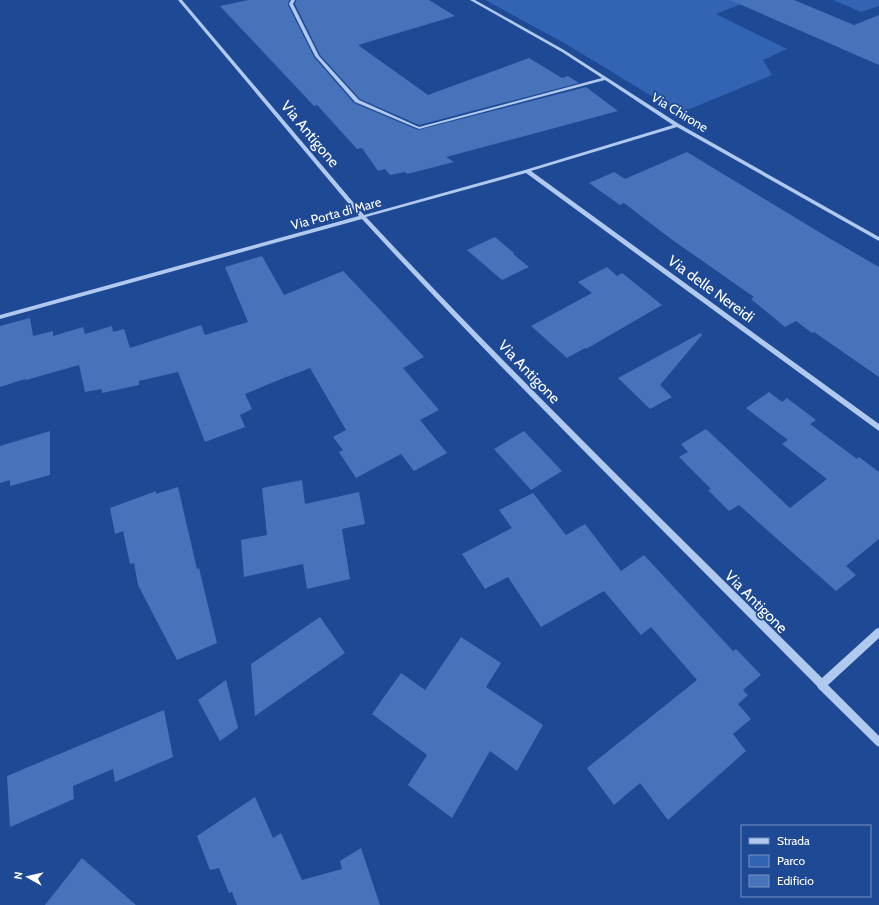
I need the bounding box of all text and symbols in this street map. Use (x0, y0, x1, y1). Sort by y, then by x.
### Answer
street label: Via Chirone (649, 89, 712, 135)
street label: Via Antigone (277, 97, 343, 171)
street label: Via Porta di Mare (289, 193, 383, 233)
street label: Via delle Nereidi (664, 252, 758, 326)
street label: Via Antigone (494, 337, 564, 408)
street label: Via Antigone (721, 567, 791, 637)
legend (741, 825, 871, 897)
text: Strada (777, 833, 810, 848)
text: Parco (777, 853, 805, 868)
north arrow (8, 857, 48, 897)
text: N (11, 871, 26, 880)
text: Edificio (777, 873, 814, 888)

